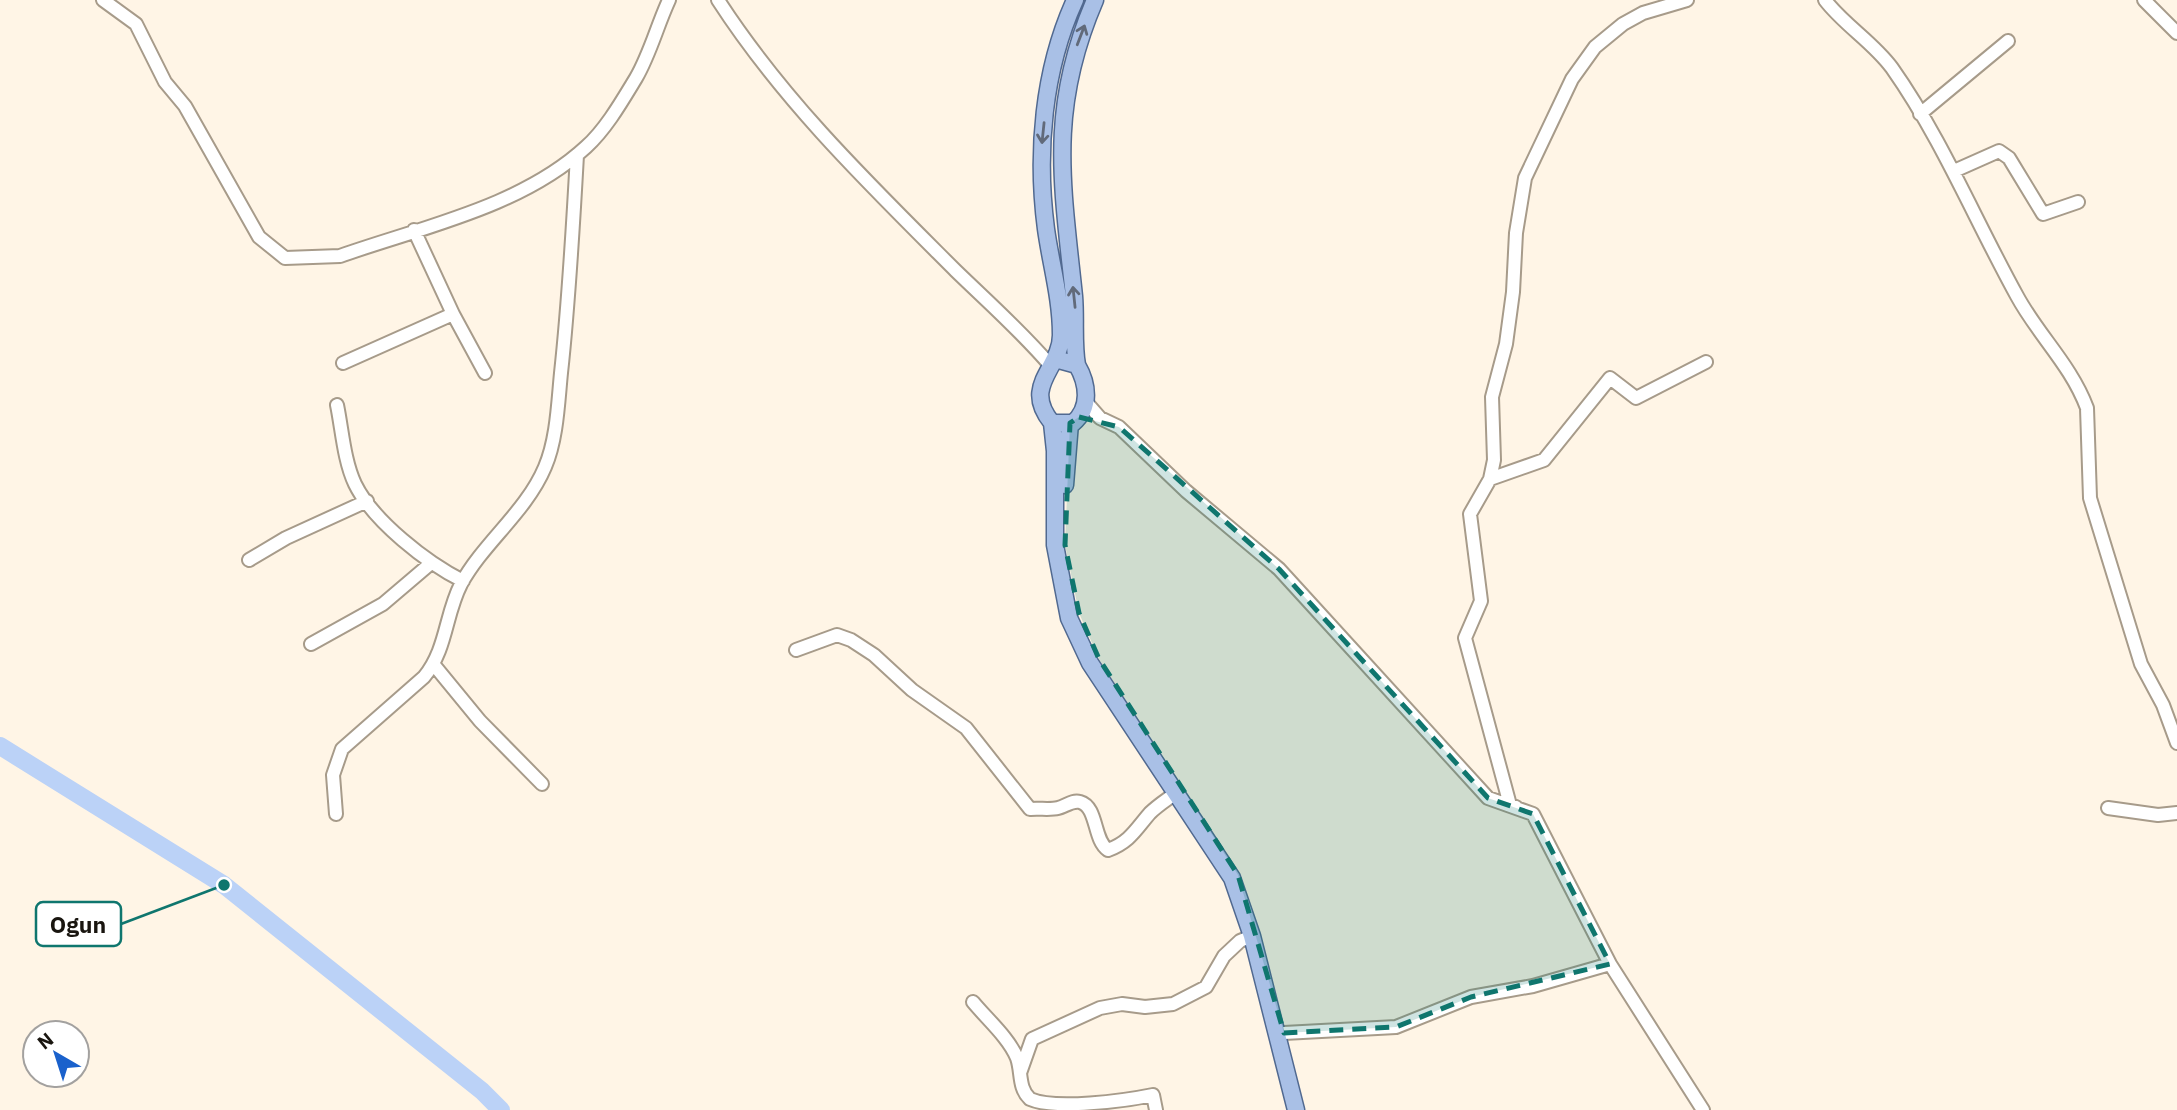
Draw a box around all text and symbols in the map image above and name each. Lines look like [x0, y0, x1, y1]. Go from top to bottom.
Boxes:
one-way arrow [1076, 24, 1088, 46]
one-way arrow [1037, 121, 1050, 144]
one-way arrow [1067, 287, 1080, 309]
callout: Ogun [36, 902, 121, 946]
text: Ogun [50, 909, 106, 939]
north arrow [21, 1019, 91, 1089]
text: N [32, 1027, 58, 1054]

